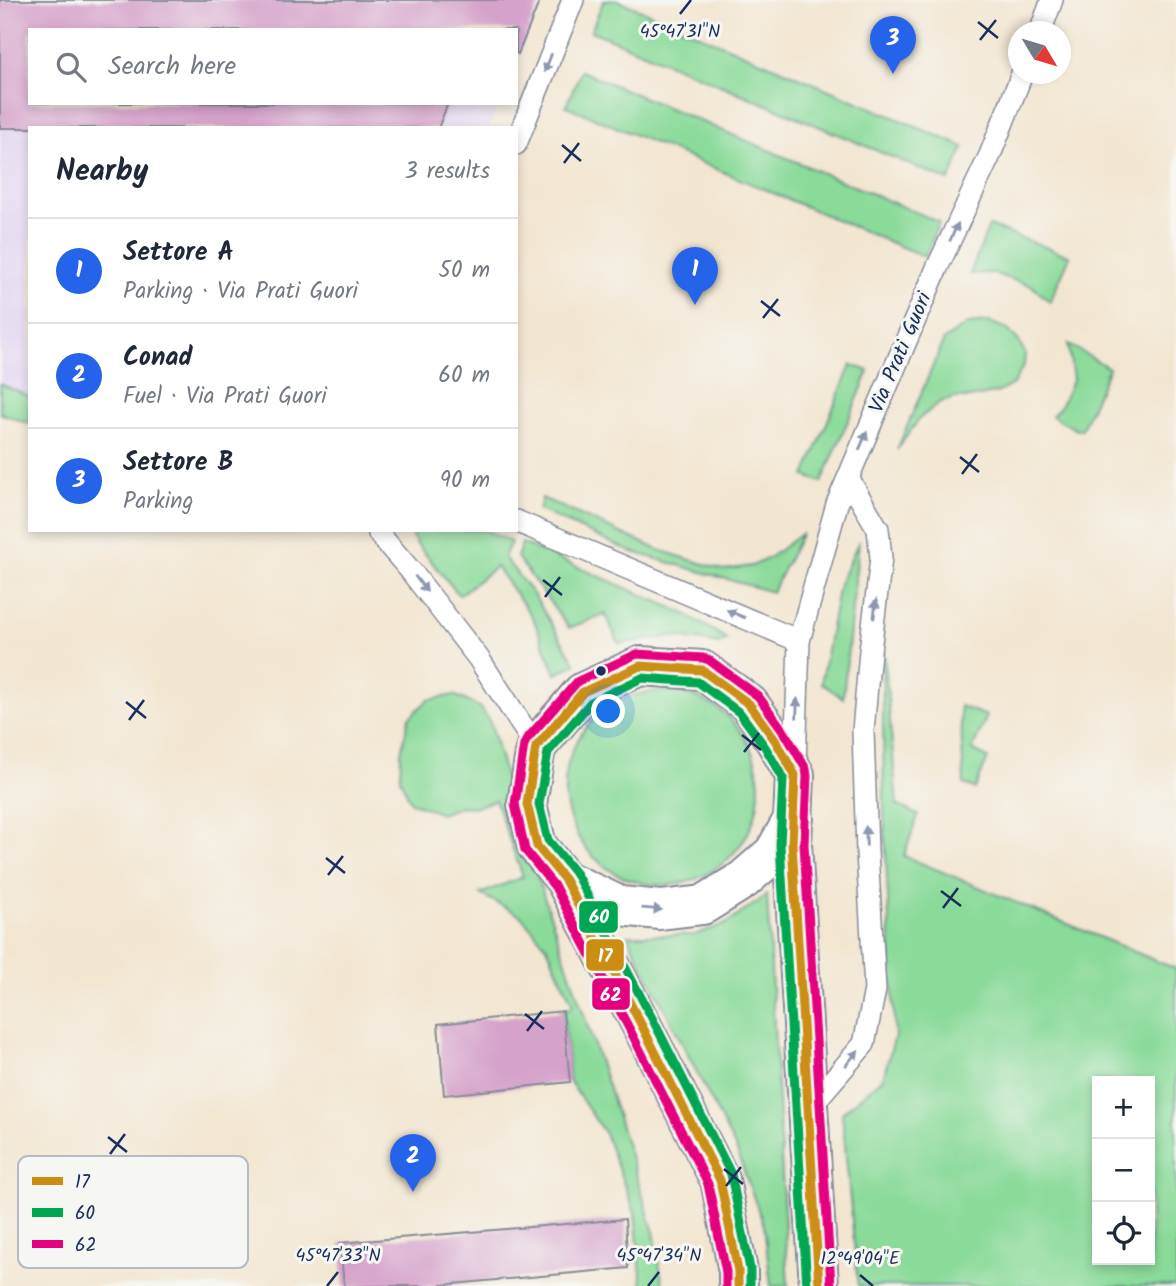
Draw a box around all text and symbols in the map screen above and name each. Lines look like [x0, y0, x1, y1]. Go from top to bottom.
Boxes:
pin: 3 [870, 16, 916, 74]
text: 45°47'31"N [640, 18, 720, 47]
north arrow [1008, 21, 1071, 84]
search box [28, 28, 518, 105]
text: Search here [108, 46, 236, 88]
icon: search [52, 48, 90, 86]
one-way arrow [542, 53, 553, 74]
text: Nearby [56, 148, 148, 196]
text: 3 results [404, 154, 490, 190]
one-way arrow [948, 222, 960, 242]
text: Settore A [123, 232, 234, 274]
pin: 1 [672, 247, 718, 305]
text: 1 [76, 253, 82, 289]
text: 50 m [439, 253, 490, 289]
text: Parking · Via Prati Guori [123, 274, 358, 310]
street label: Via Prati Guori [861, 286, 942, 419]
text: Conad [123, 337, 193, 379]
text: 2 [72, 358, 86, 394]
text: 60 m [438, 358, 490, 394]
text: Fuel · Via Prati Guori [123, 379, 327, 415]
one-way arrow [858, 430, 869, 451]
text: Settore B [123, 442, 234, 484]
text: 3 [73, 463, 85, 499]
text: 90 m [440, 463, 490, 499]
text: Parking [123, 484, 193, 520]
one-way arrow [413, 574, 428, 592]
one-way arrow [869, 598, 880, 620]
one-way arrow [726, 608, 747, 619]
unlabelled marker [594, 664, 608, 678]
your location [591, 694, 625, 728]
one-way arrow [791, 697, 802, 719]
one-way arrow [861, 825, 872, 847]
line badge: 60 [578, 900, 619, 934]
text: 60 [589, 903, 609, 933]
one-way arrow [641, 904, 663, 915]
line badge: 17 [585, 938, 625, 972]
text: 17 [598, 942, 613, 972]
line badge: 62 [591, 977, 631, 1011]
text: 62 [600, 981, 622, 1011]
one-way arrow [844, 1049, 859, 1066]
map controls [1092, 1076, 1155, 1265]
button: + [1092, 1076, 1155, 1139]
pin: 2 [390, 1134, 436, 1192]
button: − [1092, 1139, 1155, 1202]
legend [18, 1156, 248, 1268]
text: 17 [75, 1168, 91, 1198]
text: 60 [75, 1199, 95, 1229]
button: locate [1092, 1202, 1155, 1265]
text: 62 [75, 1231, 97, 1261]
text: 45°47'33"N [295, 1242, 381, 1271]
text: 45°47'34"N [617, 1242, 701, 1271]
text: 12°49'04"E [821, 1245, 900, 1274]

